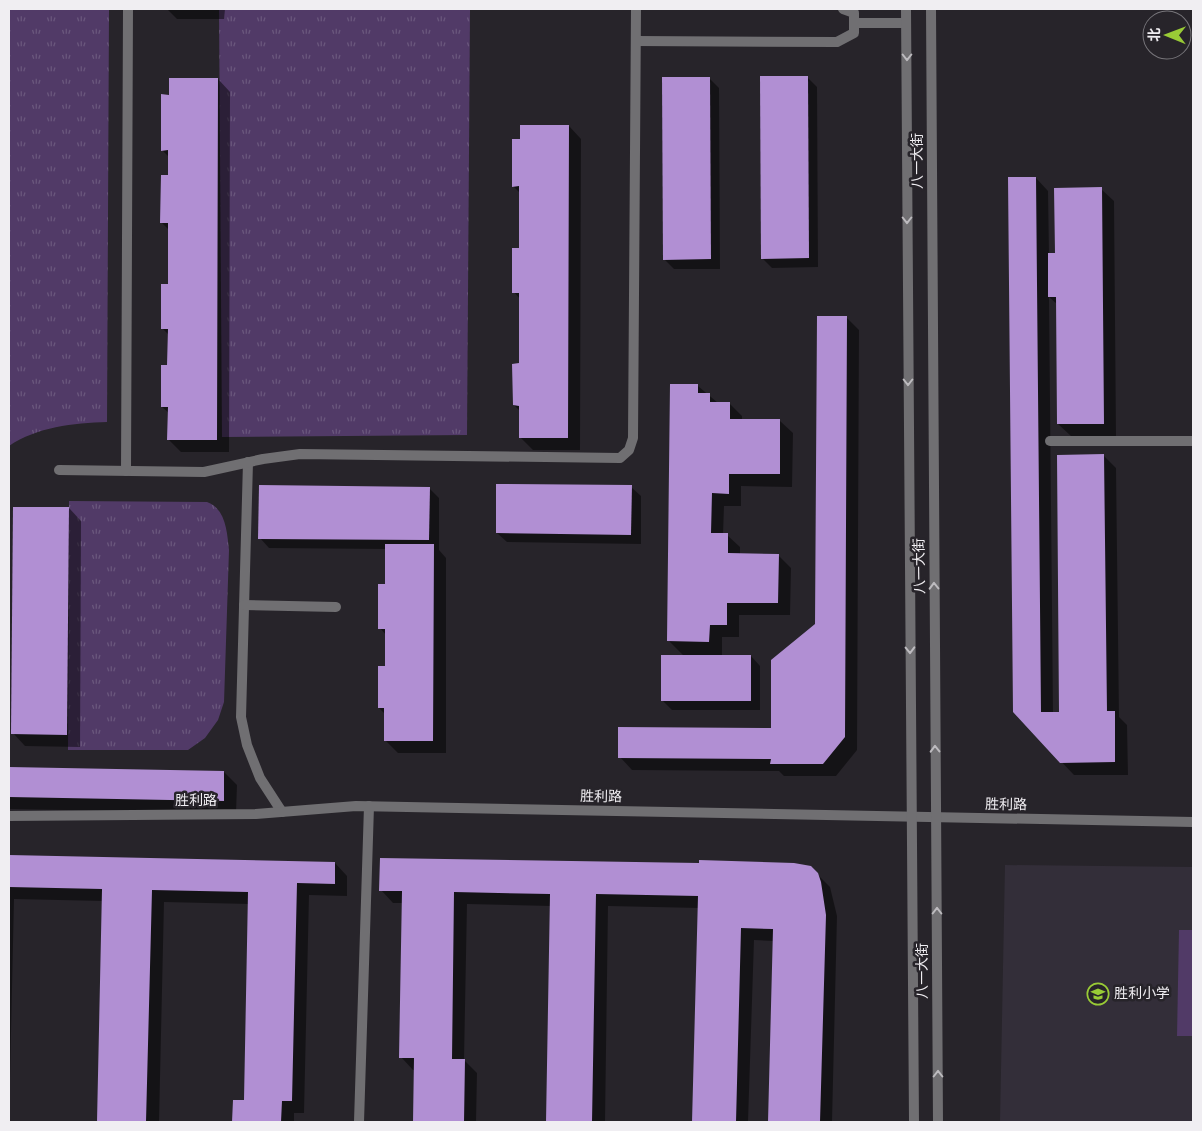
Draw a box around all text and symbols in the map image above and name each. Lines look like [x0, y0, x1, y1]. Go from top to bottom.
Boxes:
north arrow [1142, 10, 1192, 60]
text: 北 [1147, 28, 1162, 42]
one-way arrow [901, 54, 912, 62]
street label: 八一大街 [910, 133, 925, 189]
one-way arrow [902, 216, 912, 224]
one-way arrow [903, 379, 913, 387]
street label: 八一大街 [912, 538, 927, 594]
one-way arrow [929, 582, 939, 590]
one-way arrow [905, 646, 915, 654]
one-way arrow [930, 744, 940, 752]
street label: 胜利路 [580, 789, 622, 804]
street label: 胜利路 [175, 793, 217, 808]
street label: 胜利路 [985, 797, 1027, 812]
one-way arrow [932, 907, 942, 914]
street label: 八一大街 [915, 943, 930, 999]
school or university icon: 胜利小学 [1086, 982, 1110, 1006]
place label: 胜利小学 [1114, 986, 1170, 1001]
one-way arrow [933, 1069, 943, 1077]

